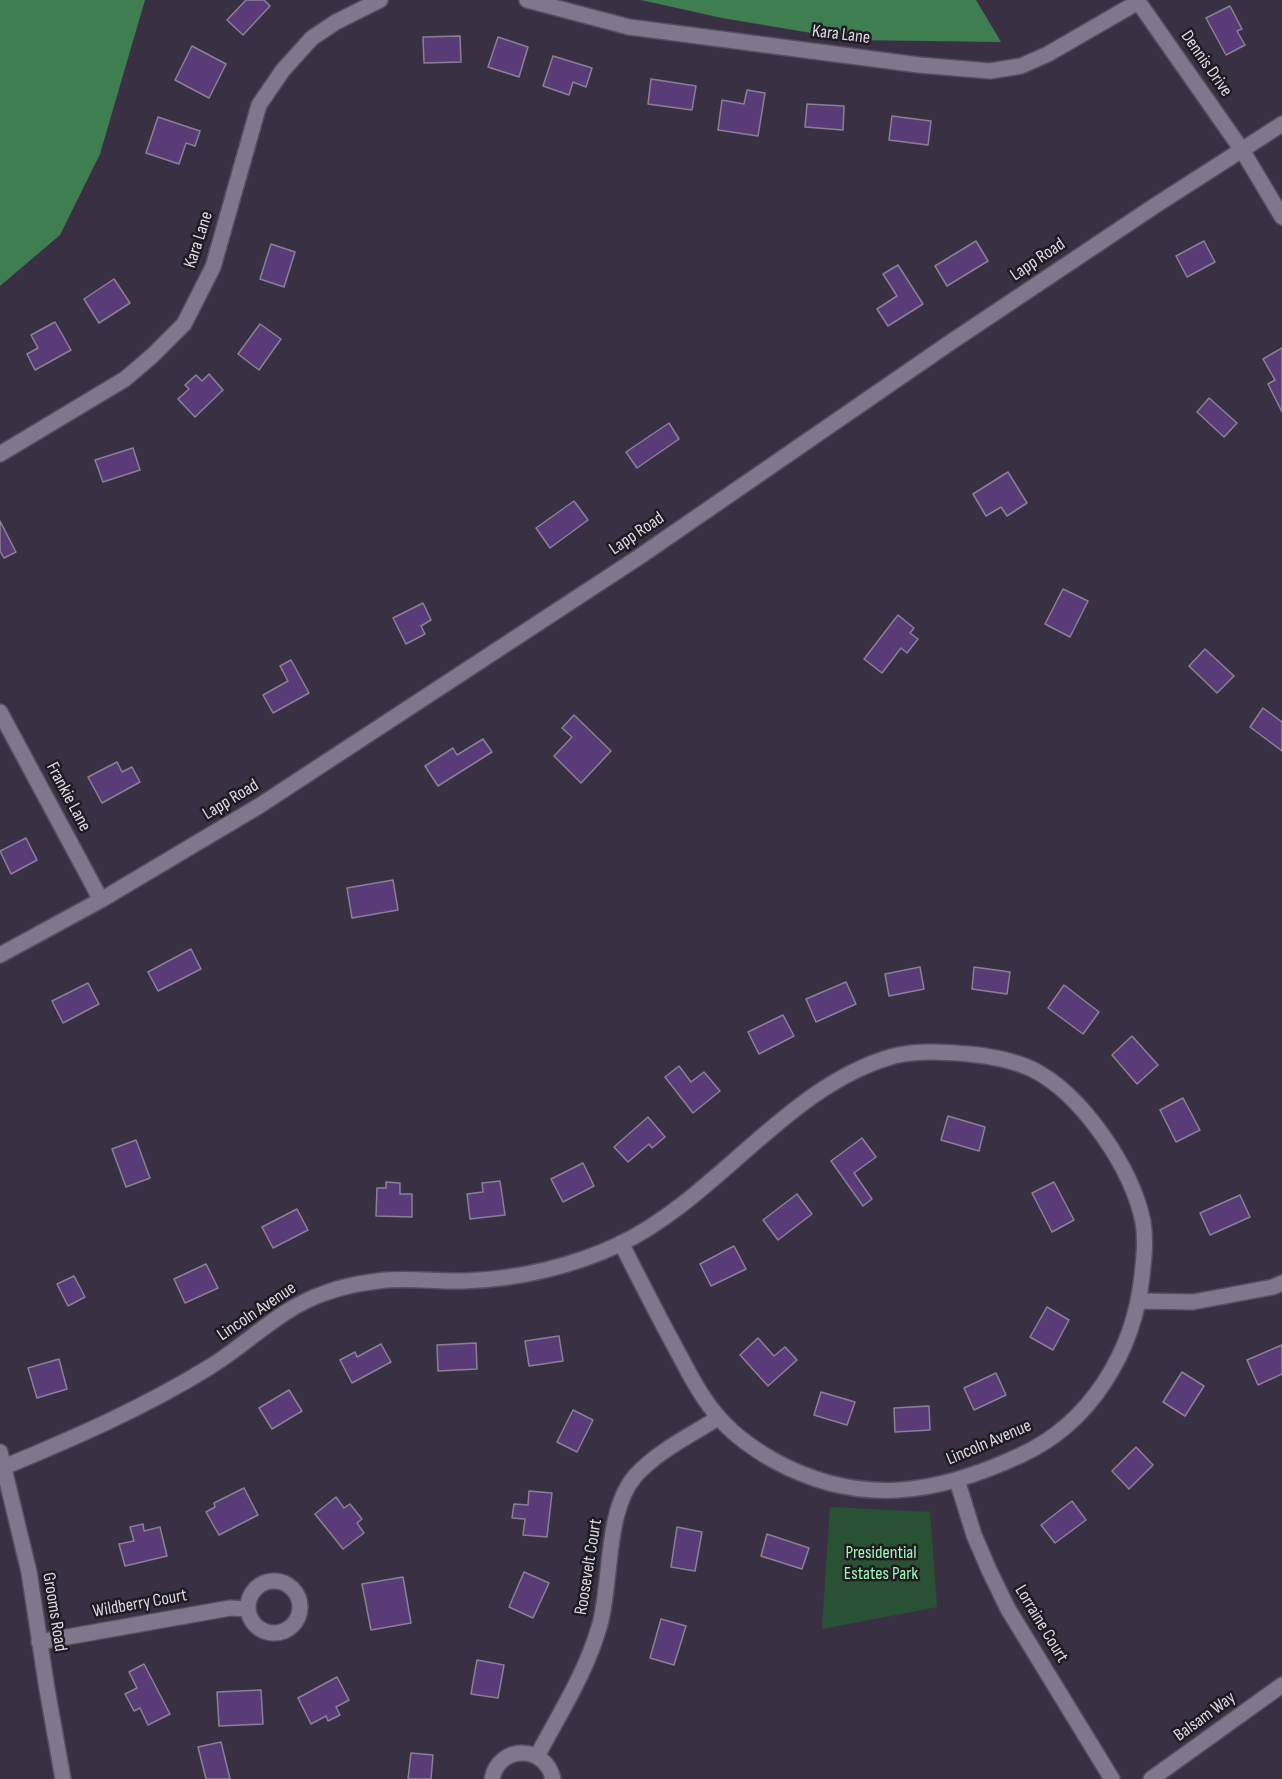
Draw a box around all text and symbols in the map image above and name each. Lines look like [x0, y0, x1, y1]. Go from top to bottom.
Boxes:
street label: Kara Lane [811, 21, 871, 49]
street label: Dennis Drive [1175, 27, 1237, 101]
street label: Kara Lane [180, 209, 218, 271]
street label: Lapp Road [1007, 234, 1069, 286]
street label: Lapp Road [606, 508, 668, 560]
street label: Frankie Lane [41, 759, 95, 835]
street label: Lapp Road [199, 775, 263, 825]
street label: Lincoln Avenue [214, 1278, 300, 1346]
street label: Lincoln Avenue [943, 1415, 1035, 1471]
street label: Roosevelt Court [571, 1518, 607, 1616]
park label: Presidential Estates Park [844, 1542, 918, 1584]
street label: Grooms Road [37, 1571, 71, 1653]
street label: Lorraine Court [1009, 1581, 1073, 1667]
street label: Wildberry Court [91, 1585, 189, 1623]
street label: Balsam Way [1170, 1687, 1240, 1747]

